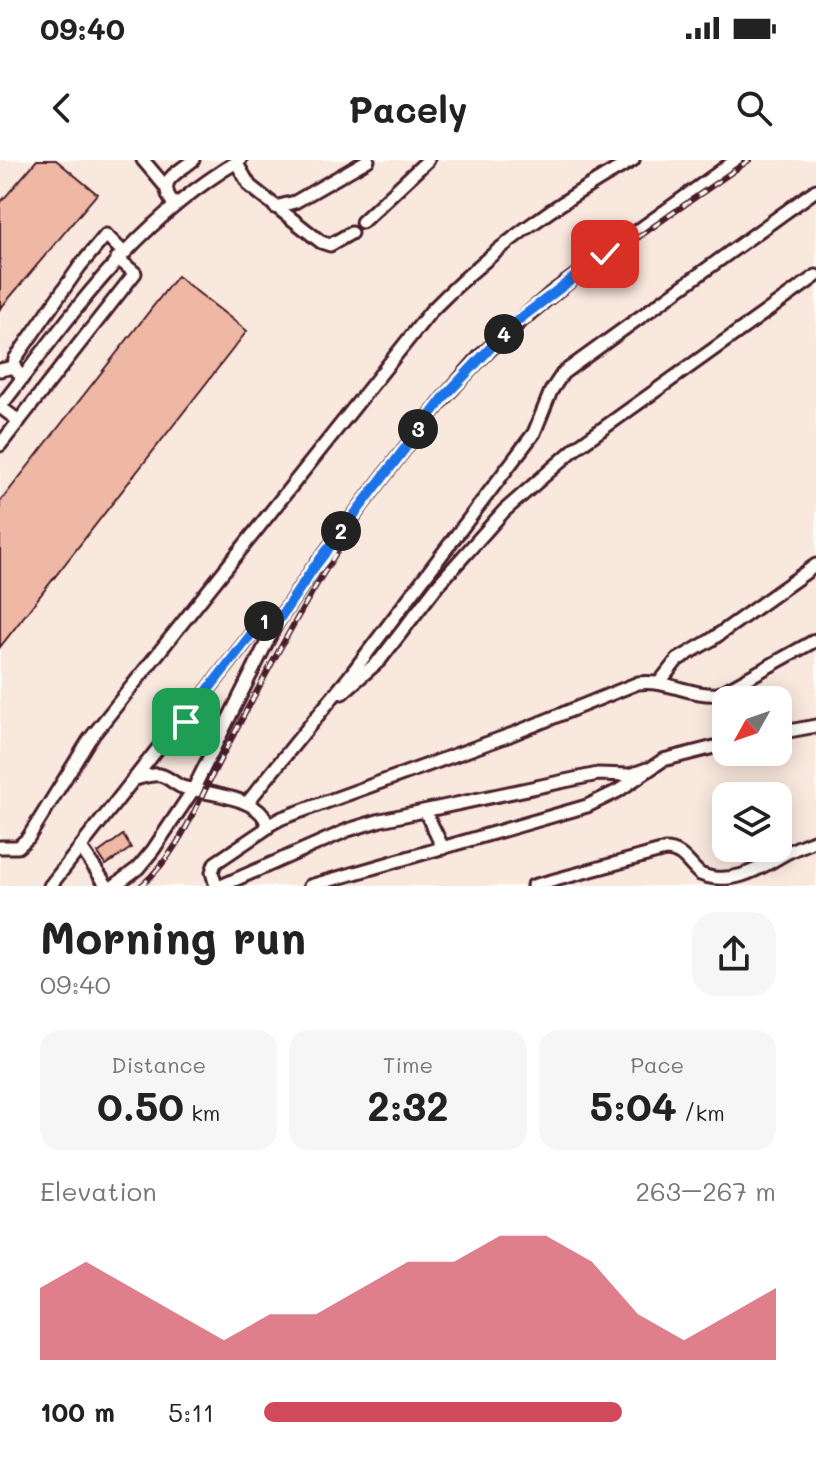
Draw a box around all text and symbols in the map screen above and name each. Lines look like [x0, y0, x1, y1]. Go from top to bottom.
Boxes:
text: 09:40 [40, 8, 125, 48]
text: Pacely [349, 85, 467, 132]
icon: back [40, 86, 84, 130]
icon: search [732, 86, 776, 130]
pin [571, 220, 639, 288]
icon: check [583, 232, 627, 276]
pin: 4 [484, 314, 524, 354]
text: 4 [497, 319, 511, 348]
pin: 3 [398, 409, 438, 449]
text: 3 [411, 414, 425, 443]
pin: 2 [321, 511, 361, 551]
text: 2 [335, 516, 347, 545]
pin: 1 [244, 601, 284, 641]
text: 1 [259, 606, 269, 635]
north arrow [712, 686, 792, 766]
map controls [712, 686, 792, 862]
pin [152, 688, 220, 756]
icon: arrive [164, 700, 208, 744]
button: layers [712, 782, 792, 862]
text: Morning run [40, 908, 306, 965]
button: share [692, 912, 776, 996]
text: 09:40 [40, 967, 111, 1001]
text: Distance [111, 1050, 206, 1079]
text: Time [383, 1050, 433, 1079]
text: Pace [630, 1050, 684, 1079]
text: 0.50 [97, 1079, 184, 1131]
text: 2:32 [367, 1079, 449, 1131]
text: 5:04 [590, 1079, 677, 1131]
text: km [184, 1098, 220, 1127]
text: /km [677, 1098, 725, 1127]
text: Elevation [40, 1174, 157, 1208]
text: 263–267 m [636, 1174, 776, 1208]
text: 100 m [40, 1395, 115, 1429]
text: 5:11 [168, 1395, 214, 1429]

